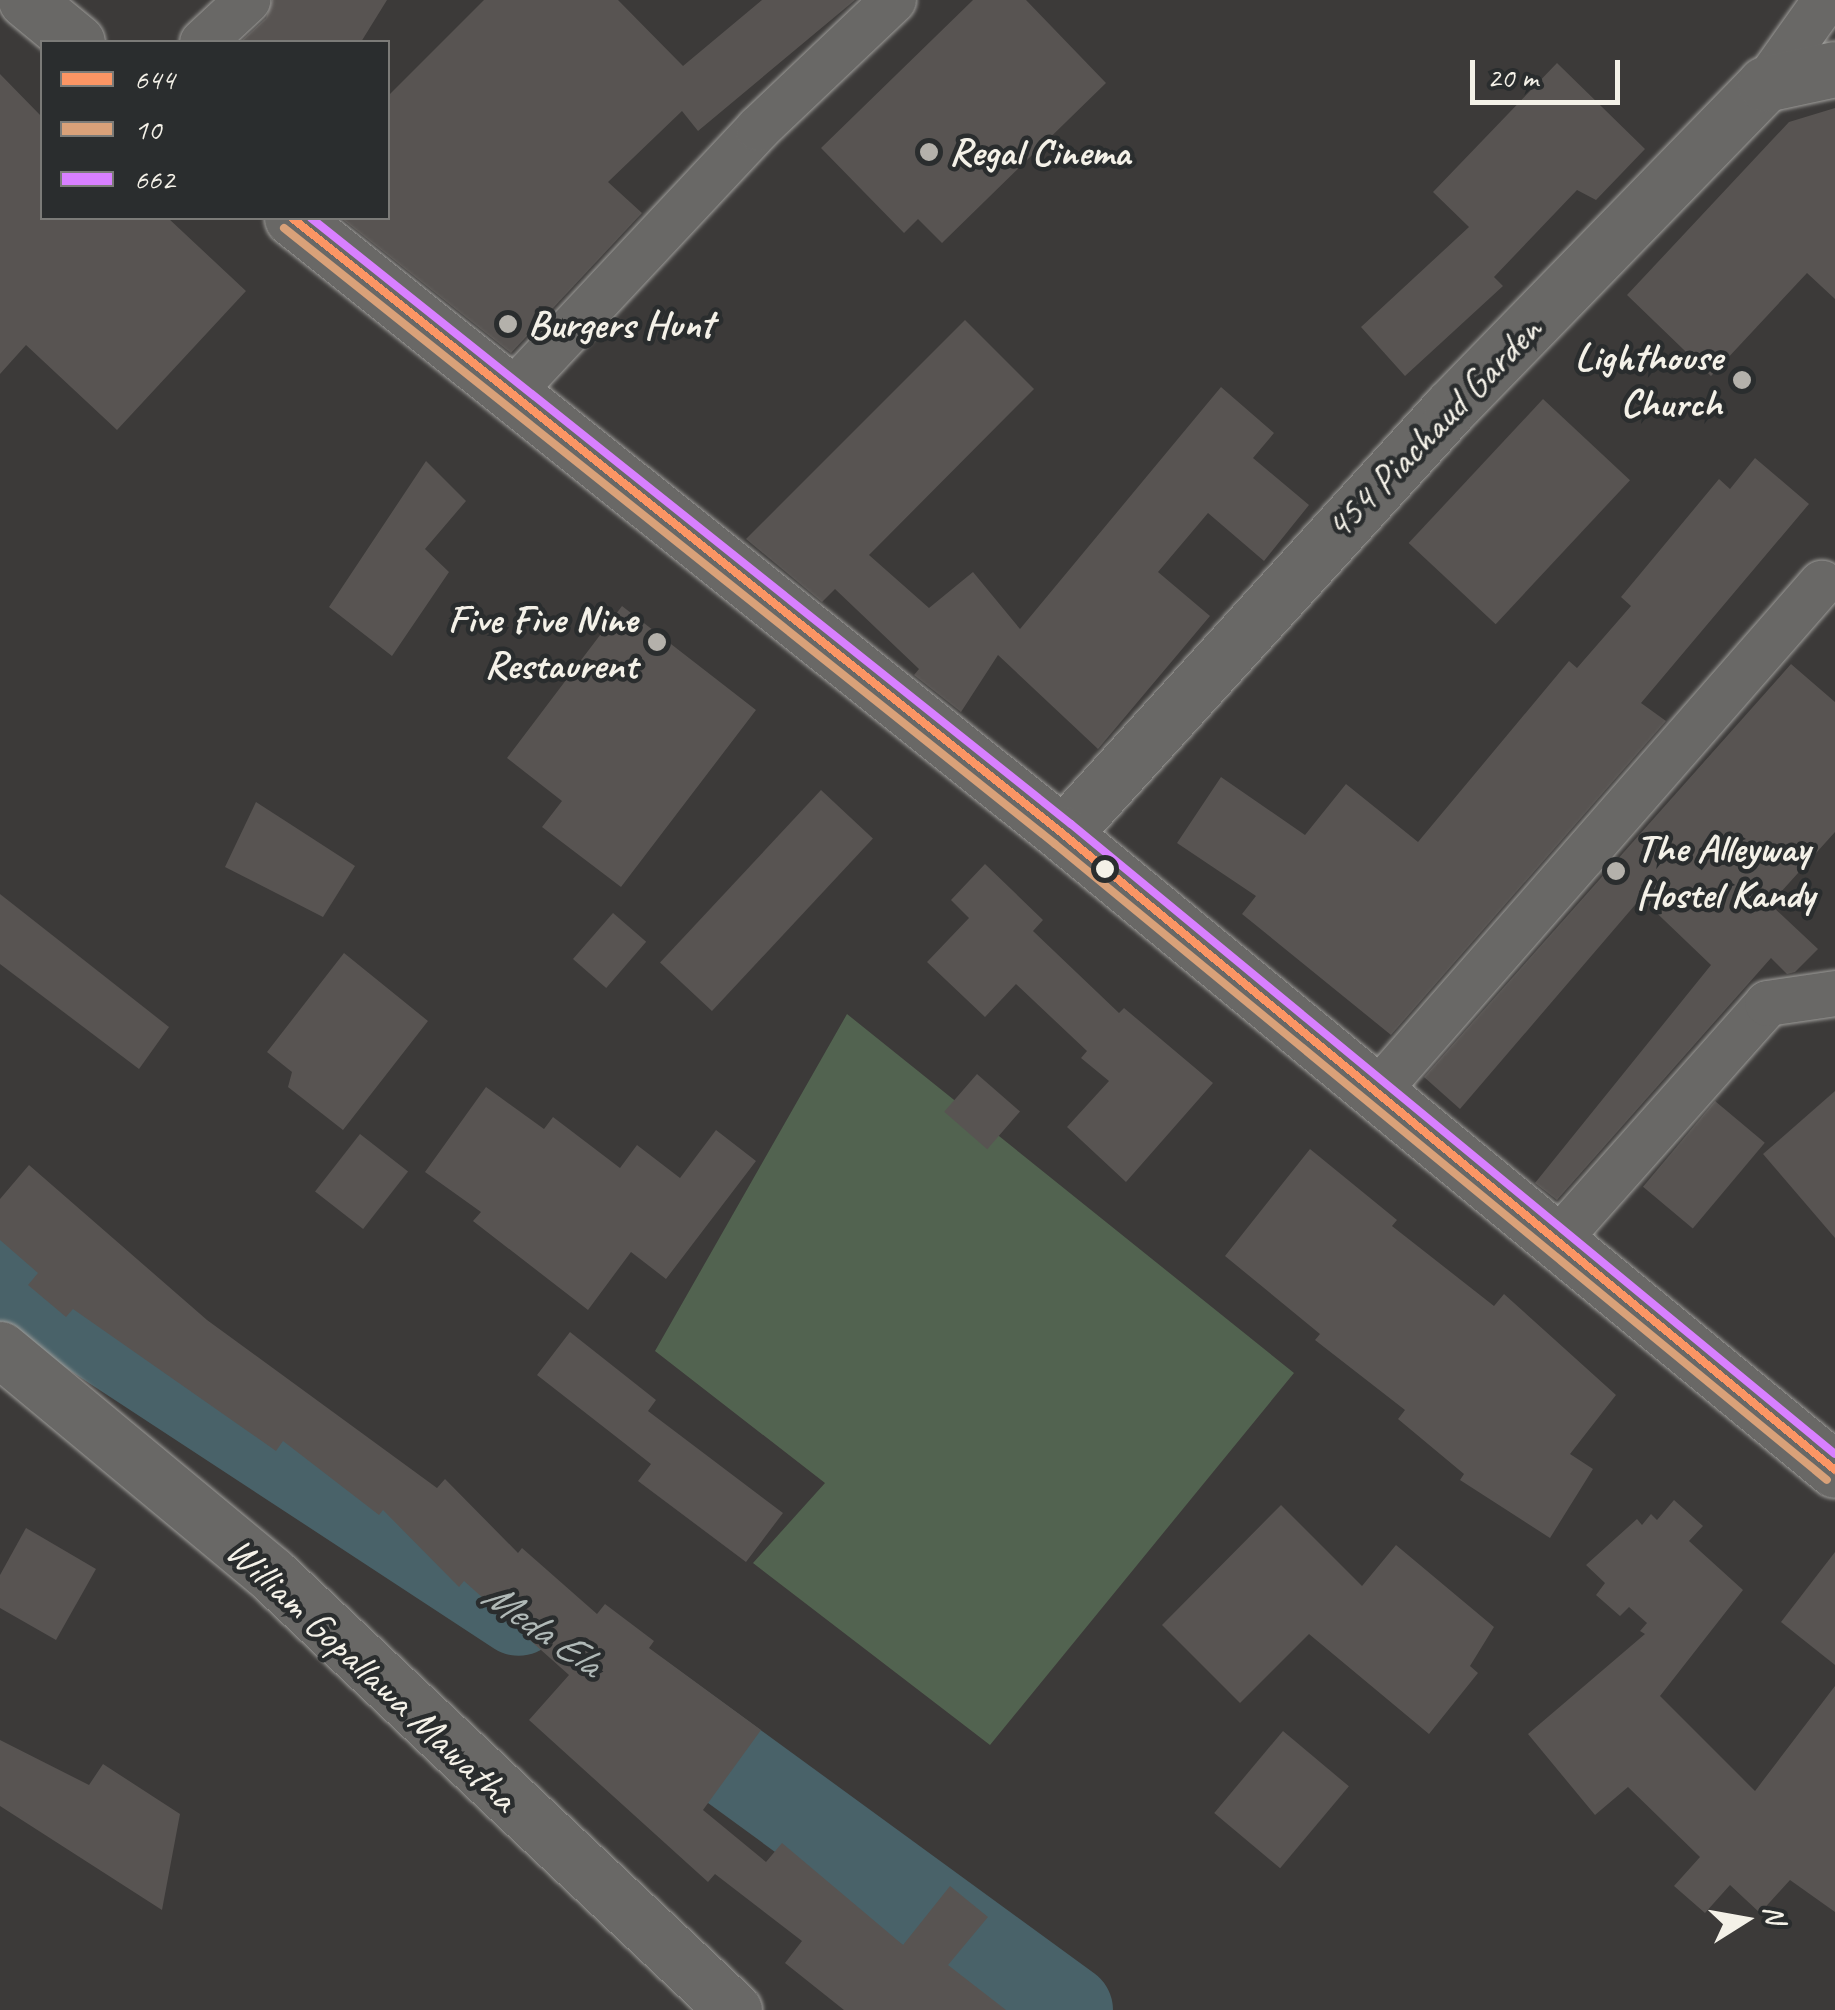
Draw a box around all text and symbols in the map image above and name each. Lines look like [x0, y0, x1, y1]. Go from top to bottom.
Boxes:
legend [40, 40, 390, 220]
scale bar [1475, 40, 1625, 102]
text: 20 m [1487, 58, 1538, 96]
text: 644 [134, 60, 175, 98]
text: 10 [134, 110, 161, 148]
place label: Regal Cinema [949, 128, 1131, 176]
marker: Regal Cinema [918, 141, 940, 163]
text: 662 [134, 160, 175, 198]
place label: Burgers Hunt [528, 300, 713, 348]
street label: 454 Piachaud Garden [1314, 306, 1552, 550]
marker: Burgers Hunt [497, 313, 519, 335]
place label: Lighthouse Church [1575, 333, 1722, 427]
marker: Lighthouse Church [1731, 369, 1753, 391]
place label: Five Five Nine Restaurent [445, 595, 637, 689]
marker: Five Five Nine Restaurent [646, 631, 668, 653]
place label: The Alleyway Hostel Kandy [1636, 824, 1815, 918]
unlabelled marker [1095, 859, 1115, 879]
marker: The Alleyway Hostel Kandy [1605, 860, 1627, 882]
street label: William Gopallawa Mawatha [217, 1527, 527, 1821]
water label: Meda Ela [472, 1570, 612, 1688]
north arrow [1695, 1870, 1795, 1970]
text: N [1756, 1902, 1794, 1926]

